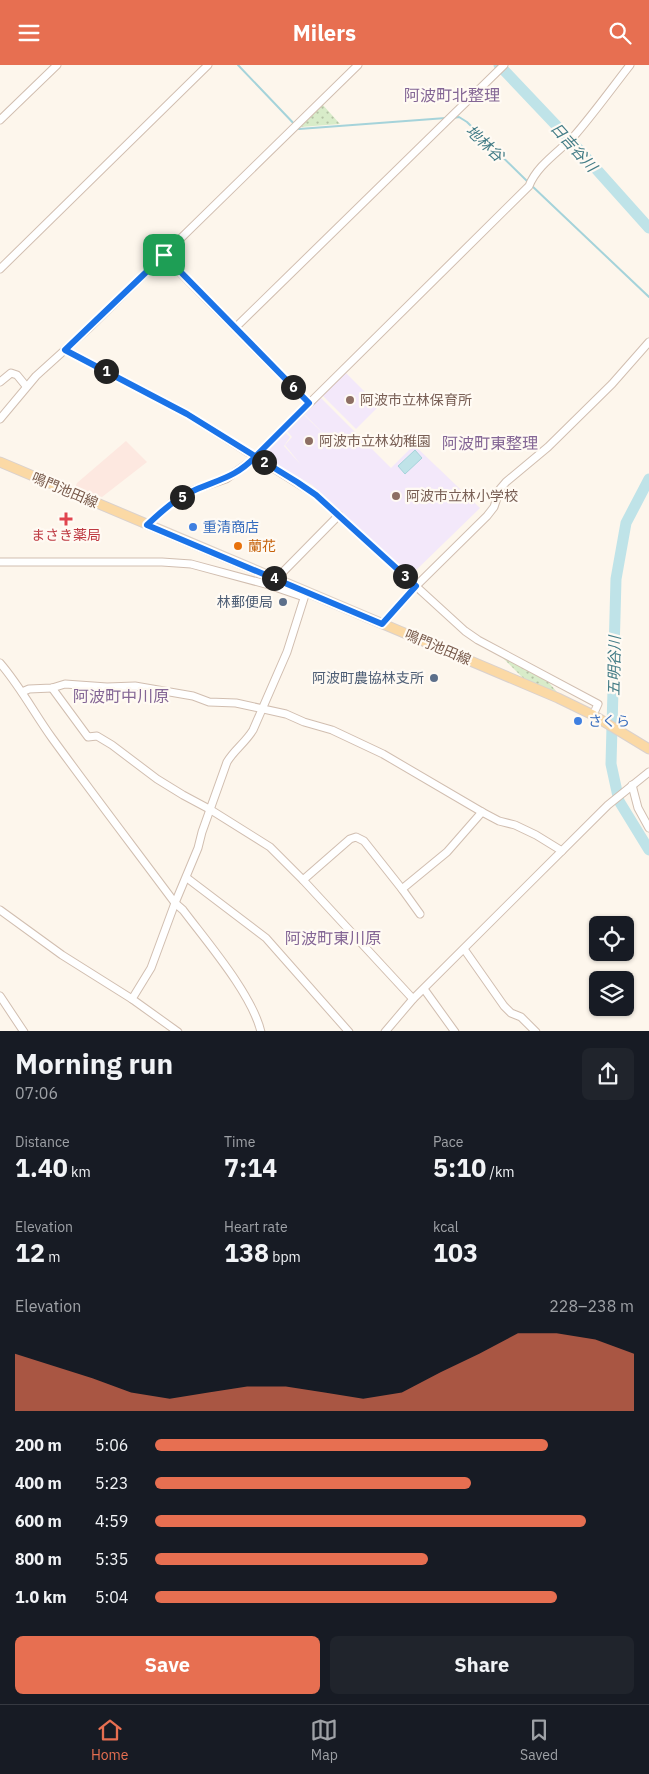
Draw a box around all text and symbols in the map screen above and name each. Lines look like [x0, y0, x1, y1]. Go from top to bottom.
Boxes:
text: Milers [293, 18, 356, 47]
icon: menu [15, 19, 43, 47]
icon: search [606, 19, 634, 47]
district label: 阿波町北整理 [404, 85, 500, 105]
water label: 日吉谷川 [547, 118, 602, 177]
water label: 地林谷 [462, 121, 509, 167]
pin [143, 234, 185, 276]
icon: arrive [150, 241, 178, 269]
pin: 1 [94, 359, 118, 383]
text: 1 [102, 362, 111, 380]
pin: 6 [280, 375, 306, 399]
text: 6 [289, 378, 298, 396]
place label: 阿波市立林保育所 [360, 391, 472, 409]
marker: 阿波市立林保育所 [344, 394, 356, 406]
place label: 阿波市立林幼稚園 [319, 432, 431, 450]
district label: 阿波町東整理 [442, 433, 538, 453]
marker: 阿波市立林幼稚園 [303, 435, 315, 447]
pin: 2 [252, 449, 276, 475]
text: 2 [260, 453, 269, 471]
street label: 鳴門池田線 [29, 468, 101, 512]
pin: 5 [170, 485, 194, 509]
place label: 阿波市立林小学校 [406, 487, 518, 505]
text: 5 [178, 488, 187, 506]
marker: 阿波市立林小学校 [390, 490, 402, 502]
marker: まさき薬局 [60, 513, 72, 525]
place label: 重清商店 [203, 518, 259, 536]
marker: 重清商店 [187, 521, 199, 533]
place label: まさき薬局 [31, 526, 101, 544]
place label: 蘭花 [248, 537, 276, 555]
marker: 蘭花 [232, 540, 244, 552]
pin: 3 [392, 563, 418, 589]
pin: 4 [262, 565, 286, 591]
text: 3 [401, 567, 410, 585]
text: 4 [270, 569, 279, 587]
place label: 林郵便局 [217, 593, 273, 611]
marker: 林郵便局 [277, 596, 289, 608]
street label: 鳴門池田線 [402, 625, 474, 669]
water label: 五明谷川 [604, 634, 624, 696]
place label: 阿波町農協林支所 [312, 669, 424, 687]
marker: 阿波町農協林支所 [428, 672, 440, 684]
district label: 阿波町中川原 [73, 686, 169, 706]
place label: さくら [588, 712, 630, 730]
marker: さくら [572, 715, 584, 727]
map controls [589, 916, 634, 1016]
button: locate [589, 916, 634, 961]
district label: 阿波町東川原 [285, 928, 381, 948]
button: layers [589, 971, 634, 1016]
text: Morning run [15, 1045, 173, 1082]
button: share [582, 1048, 634, 1100]
text: 07:06 [15, 1083, 58, 1103]
text: Distance [15, 1133, 70, 1151]
text: Time [224, 1133, 255, 1151]
text: Pace [433, 1133, 463, 1151]
text: 1.40 [15, 1151, 68, 1184]
text: 7:14 [224, 1151, 277, 1184]
text: 5:10 [433, 1151, 486, 1184]
text: km [68, 1163, 91, 1181]
text: /km [486, 1163, 515, 1181]
text: Elevation [15, 1218, 73, 1236]
text: Heart rate [224, 1218, 288, 1236]
text: kcal [433, 1218, 458, 1236]
text: 12 [15, 1236, 45, 1269]
text: 138 [224, 1236, 269, 1269]
text: 103 [433, 1236, 478, 1269]
text: m [45, 1248, 61, 1266]
text: bpm [269, 1248, 301, 1266]
text: Elevation [15, 1296, 81, 1316]
text: 228–238 m [549, 1296, 634, 1316]
text: 200 m [15, 1435, 62, 1455]
text: 5:06 [95, 1435, 128, 1455]
text: 400 m [15, 1473, 62, 1493]
text: 5:23 [95, 1473, 128, 1493]
text: 600 m [15, 1511, 62, 1531]
text: 4:59 [95, 1511, 128, 1531]
text: 800 m [15, 1549, 62, 1569]
text: 5:35 [95, 1549, 128, 1569]
text: 1.0 km [15, 1587, 66, 1607]
text: 5:04 [95, 1587, 128, 1607]
button: Save [15, 1636, 320, 1694]
button: Share [330, 1636, 634, 1694]
tab: Home [91, 1716, 129, 1764]
tab: Map [310, 1716, 338, 1764]
tab: Saved [520, 1716, 558, 1764]

